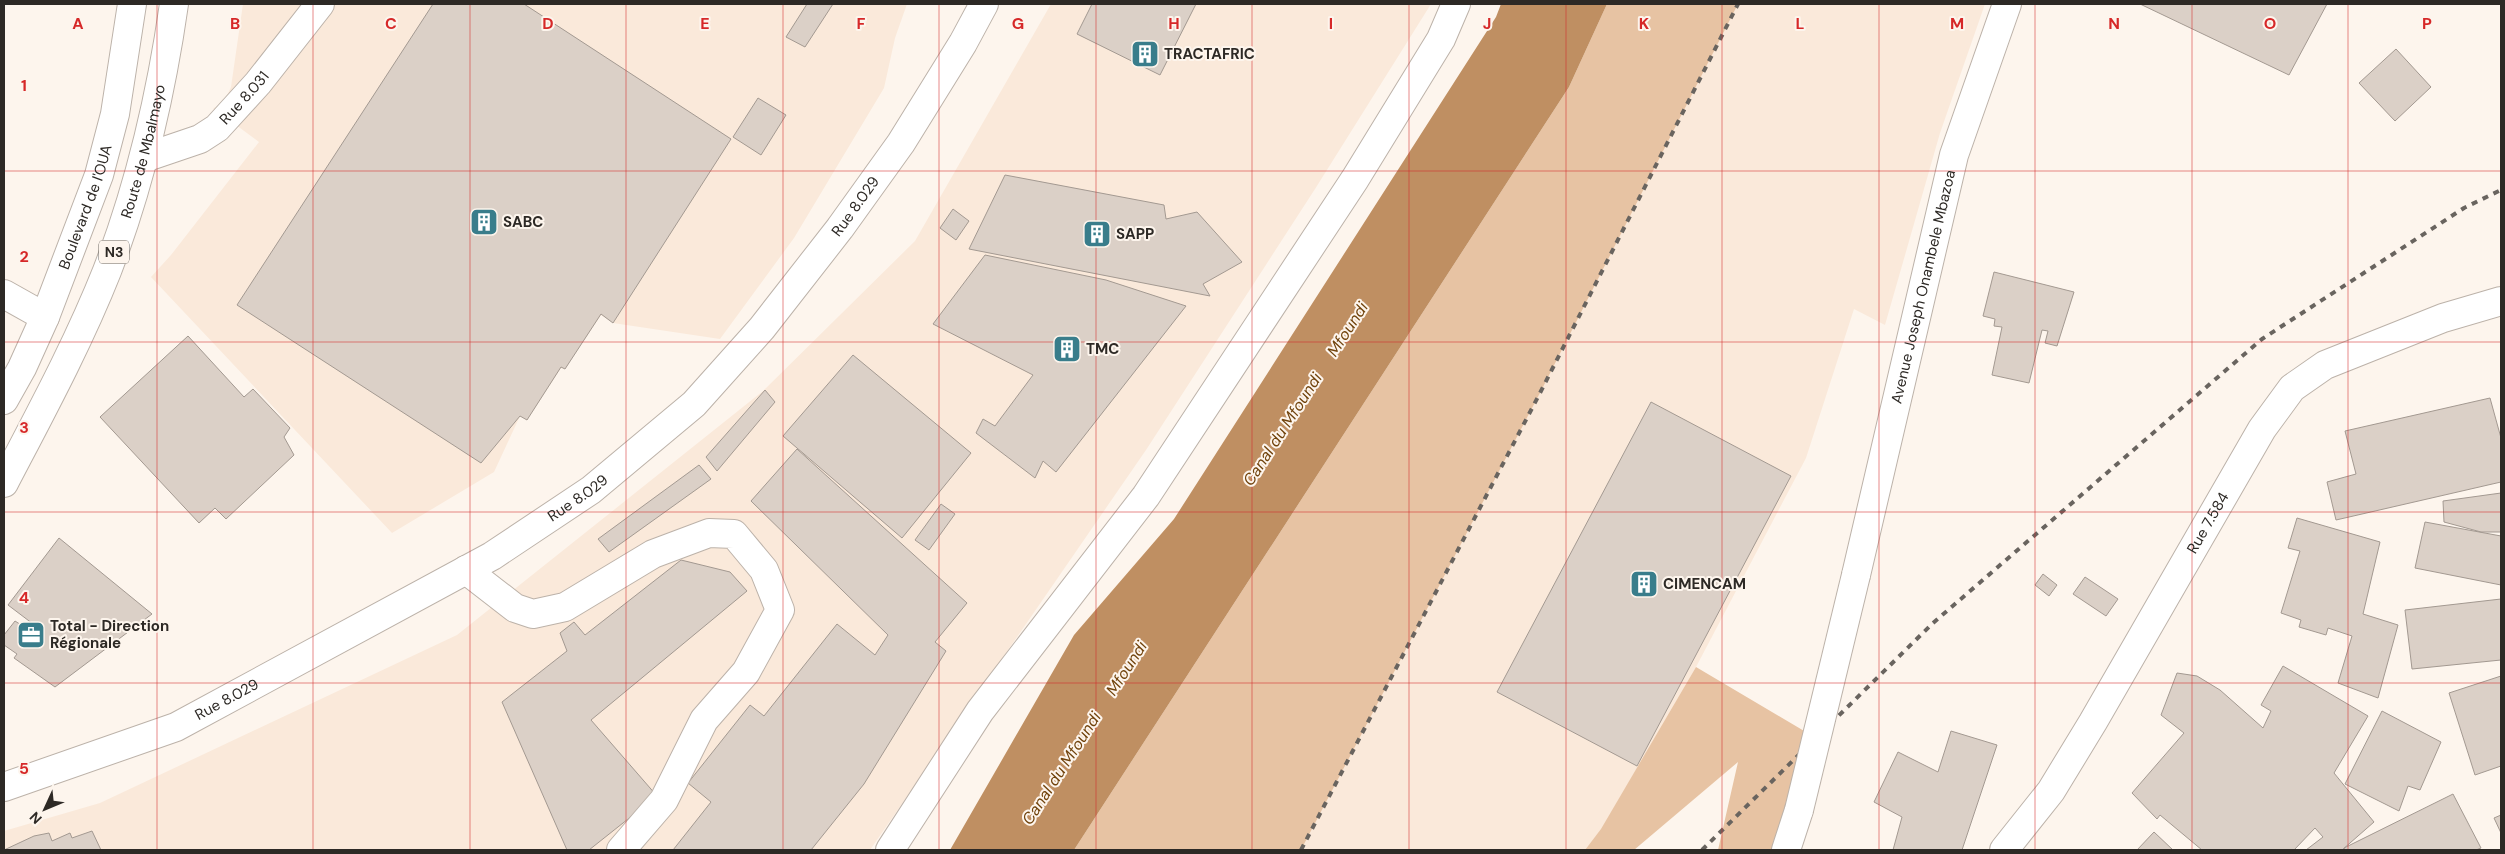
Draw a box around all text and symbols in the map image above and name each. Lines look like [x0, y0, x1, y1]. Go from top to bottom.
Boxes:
text: A [72, 13, 84, 34]
text: B [230, 13, 240, 34]
text: C [385, 13, 397, 34]
text: D [542, 13, 554, 34]
text: E [700, 13, 710, 34]
text: F [857, 13, 866, 34]
text: G [1012, 13, 1024, 34]
text: H [1168, 13, 1180, 34]
text: I [1329, 13, 1333, 34]
text: J [1483, 13, 1491, 34]
text: K [1639, 13, 1650, 34]
text: L [1796, 13, 1805, 34]
text: M [1950, 13, 1964, 34]
text: N [2108, 13, 2120, 34]
text: O [2264, 13, 2276, 34]
text: P [2422, 13, 2432, 34]
building icon: TRACTAFRIC [1130, 39, 1160, 69]
place label: TRACTAFRIC [1164, 44, 1255, 64]
street label: Rue 8.031 [215, 67, 273, 129]
text: 1 [21, 75, 27, 96]
street label: Route de Mbalmayo [116, 83, 170, 221]
street label: Boulevard de l'OUA [54, 142, 117, 272]
street label: Avenue Joseph Onambele Mbazoa [1886, 168, 1960, 406]
street label: Rue 8.029 [827, 172, 884, 241]
building icon: SABC [469, 207, 499, 237]
place label: SABC [503, 212, 543, 232]
building icon: SAPP [1082, 219, 1112, 249]
place label: SAPP [1116, 224, 1154, 244]
road number: N3 [99, 240, 129, 264]
text: 2 [19, 246, 29, 267]
water label: Mfoundi [1322, 297, 1373, 360]
building icon: TMC [1052, 334, 1082, 364]
place label: TMC [1086, 339, 1119, 359]
water label: Canal du Mfoundi [1238, 368, 1327, 490]
text: 3 [19, 417, 29, 438]
street label: Rue 8.029 [544, 470, 612, 526]
street label: Rue 7.584 [2182, 489, 2233, 557]
building icon: CIMENCAM [1629, 569, 1659, 599]
place label: CIMENCAM [1663, 574, 1746, 594]
text: 4 [19, 587, 29, 608]
place label: Total - Direction Régionale [50, 616, 169, 653]
office icon: Total - Direction Régionale [16, 620, 46, 650]
water label: Mfoundi [1101, 636, 1152, 699]
street label: Rue 8.029 [191, 674, 262, 725]
water label: Canal du Mfoundi [1017, 707, 1106, 829]
text: 5 [19, 758, 29, 779]
north arrow [20, 784, 70, 834]
text: N [26, 808, 46, 828]

